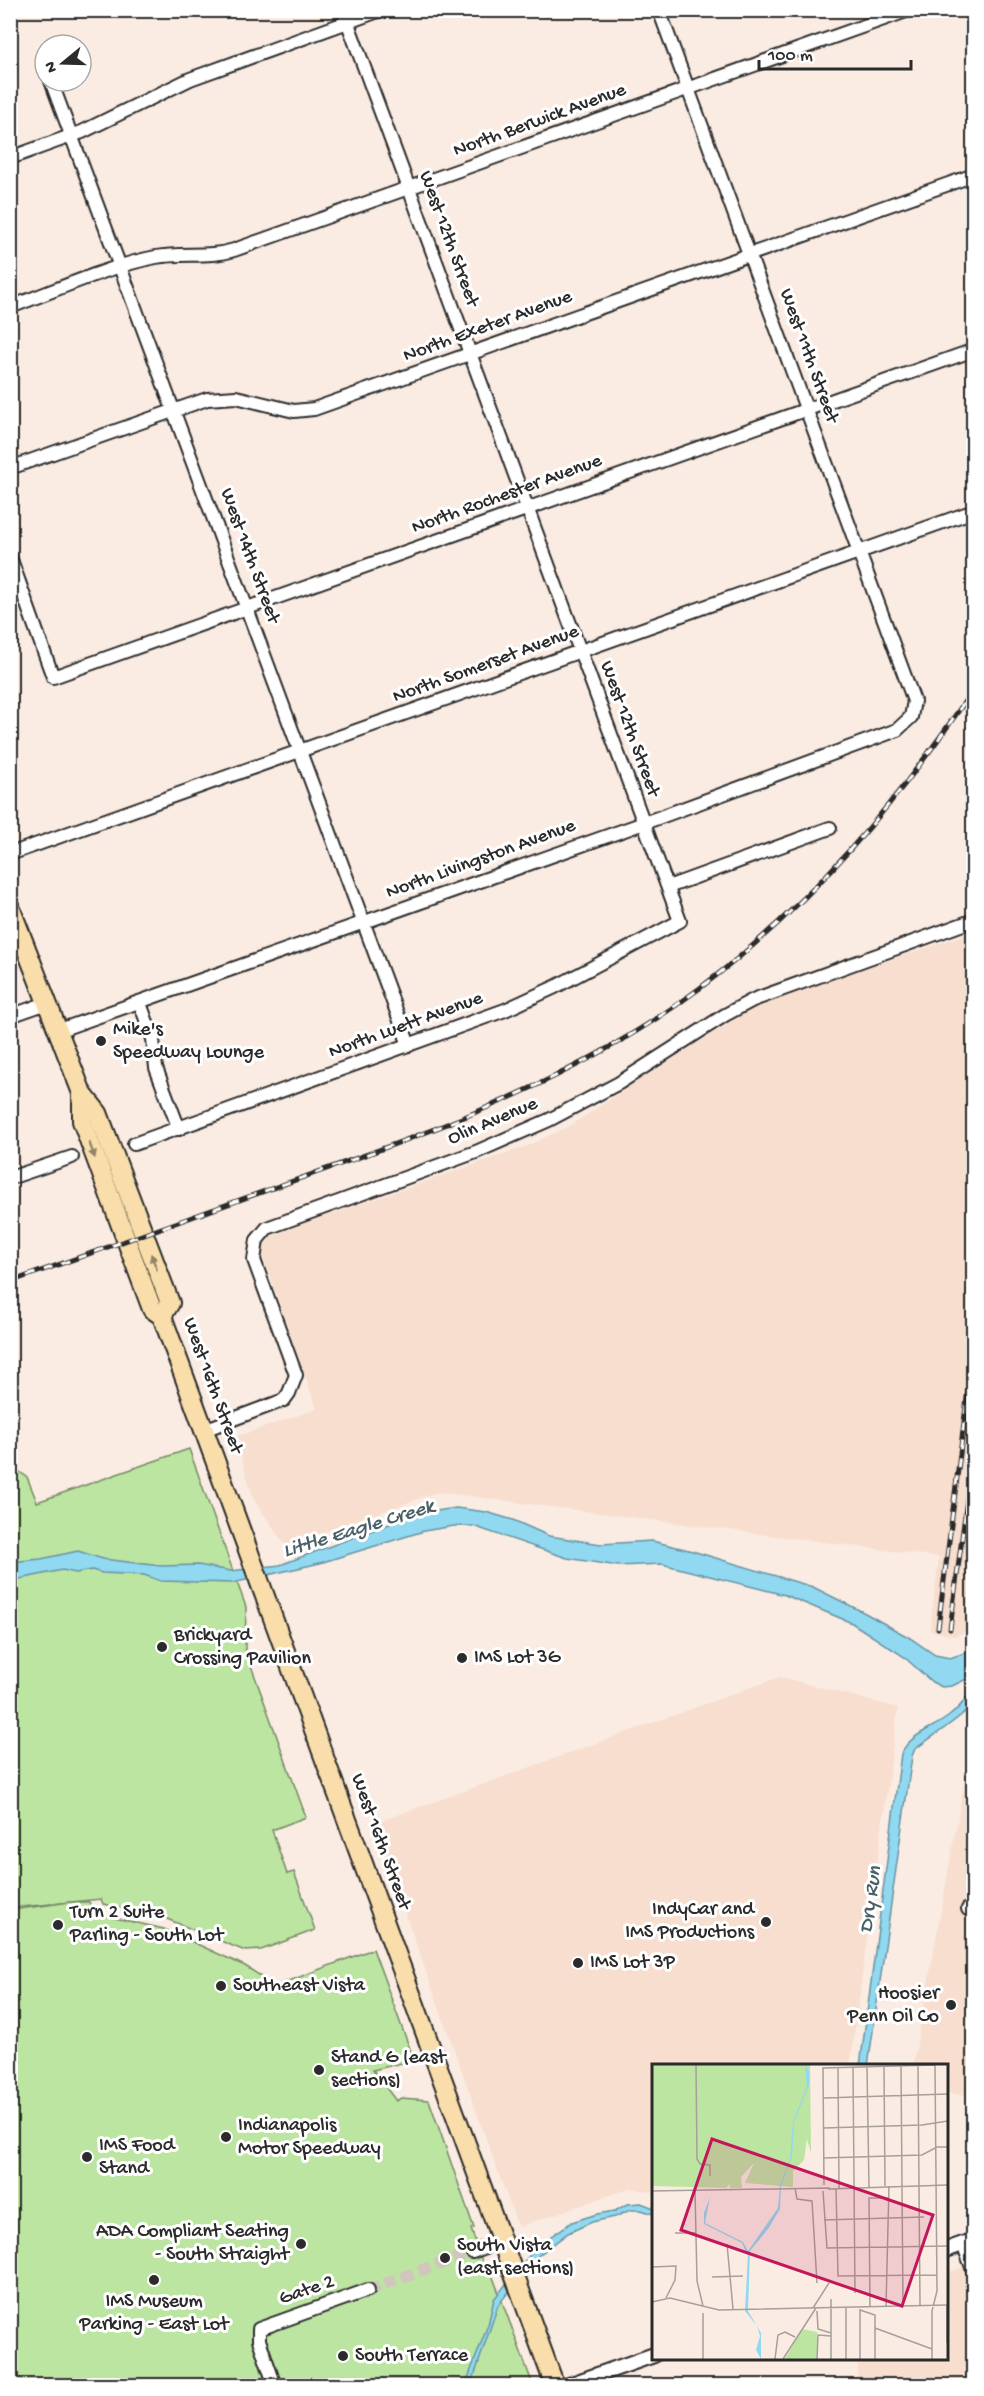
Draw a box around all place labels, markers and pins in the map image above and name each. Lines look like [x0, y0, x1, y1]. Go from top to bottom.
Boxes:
place label: Mike's Speedway Lounge [113, 1019, 265, 1065]
marker: Mike's Speedway Lounge [94, 1034, 108, 1048]
place label: Brickyard Crossing Pavilion [173, 1625, 311, 1671]
marker: Brickyard Crossing Pavilion [155, 1640, 169, 1654]
place label: IMS Lot 3G [474, 1647, 562, 1670]
marker: IMS Lot 3G [455, 1651, 469, 1665]
place label: IndyCar and IMS Productions [625, 1899, 756, 1945]
place label: Turn 2 Suite Parling - South Lot [69, 1902, 225, 1948]
marker: IndyCar and IMS Productions [759, 1915, 773, 1929]
marker: Turn 2 Suite Parling - South Lot [51, 1918, 65, 1932]
place label: IMS Lot 3P [590, 1952, 676, 1975]
marker: IMS Lot 3P [571, 1956, 585, 1970]
place label: Southeast Vista [233, 1975, 366, 1998]
marker: Southeast Vista [214, 1979, 228, 1993]
place label: Hoosier Penn Oil Co [846, 1983, 941, 2029]
marker: Hoosier Penn Oil Co [944, 1998, 958, 2012]
place label: Stand G (east sections) [331, 2047, 447, 2093]
marker: Stand G (east sections) [312, 2063, 326, 2077]
place label: Indianapolis Motor Speedway [238, 2115, 381, 2161]
marker: Indianapolis Motor Speedway [219, 2130, 233, 2144]
place label: IMS Food Stand [99, 2135, 177, 2181]
marker: IMS Food Stand [80, 2150, 94, 2164]
place label: ADA Compliant Seating - South Straight [96, 2221, 291, 2267]
place label: South Vista (east sections) [457, 2235, 574, 2281]
marker: ADA Compliant Seating - South Straight [294, 2237, 308, 2251]
marker: South Vista (east sections) [438, 2251, 452, 2265]
marker: IMS Museum Parking - East Lot [147, 2273, 161, 2287]
place label: IMS Museum Parking - East Lot [79, 2291, 230, 2337]
place label: South Terrace [355, 2345, 469, 2368]
marker: South Terrace [336, 2349, 350, 2363]

